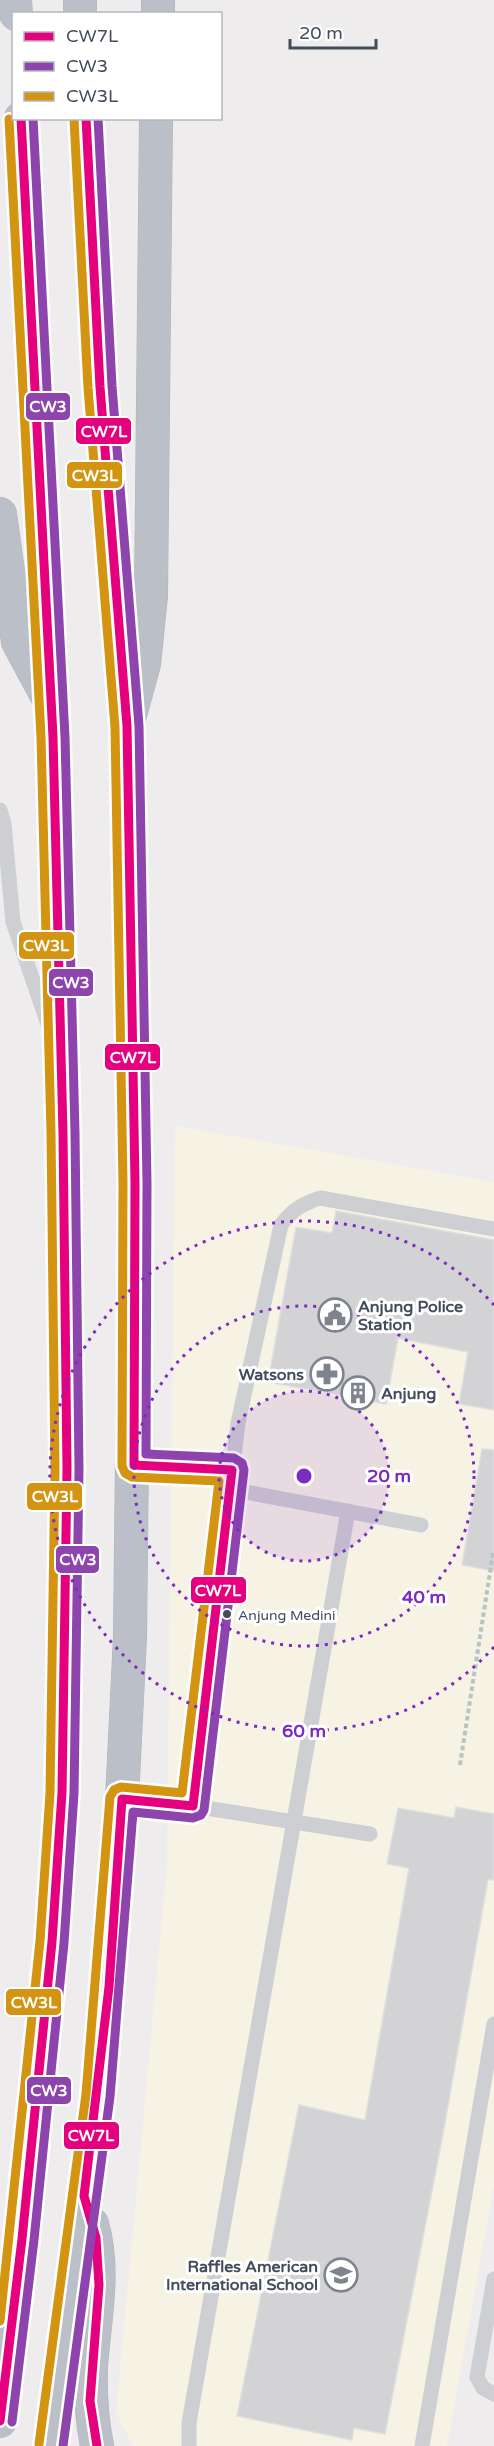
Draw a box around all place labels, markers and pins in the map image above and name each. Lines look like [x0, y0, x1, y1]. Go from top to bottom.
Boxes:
public building icon: Anjung Police Station [317, 1297, 353, 1333]
place label: Anjung Police Station [358, 1297, 463, 1335]
pharmacy icon: Watsons [309, 1356, 345, 1392]
place label: Watsons [239, 1365, 304, 1385]
building icon: Anjung [340, 1375, 376, 1411]
place label: Anjung [381, 1384, 436, 1404]
centre of rings [294, 1466, 314, 1486]
place label: Anjung Medini [238, 1607, 336, 1624]
marker: Anjung Medini [221, 1608, 233, 1620]
place label: Raffles American International School [166, 2257, 318, 2295]
school or university icon: Raffles American International School [323, 2257, 359, 2293]

